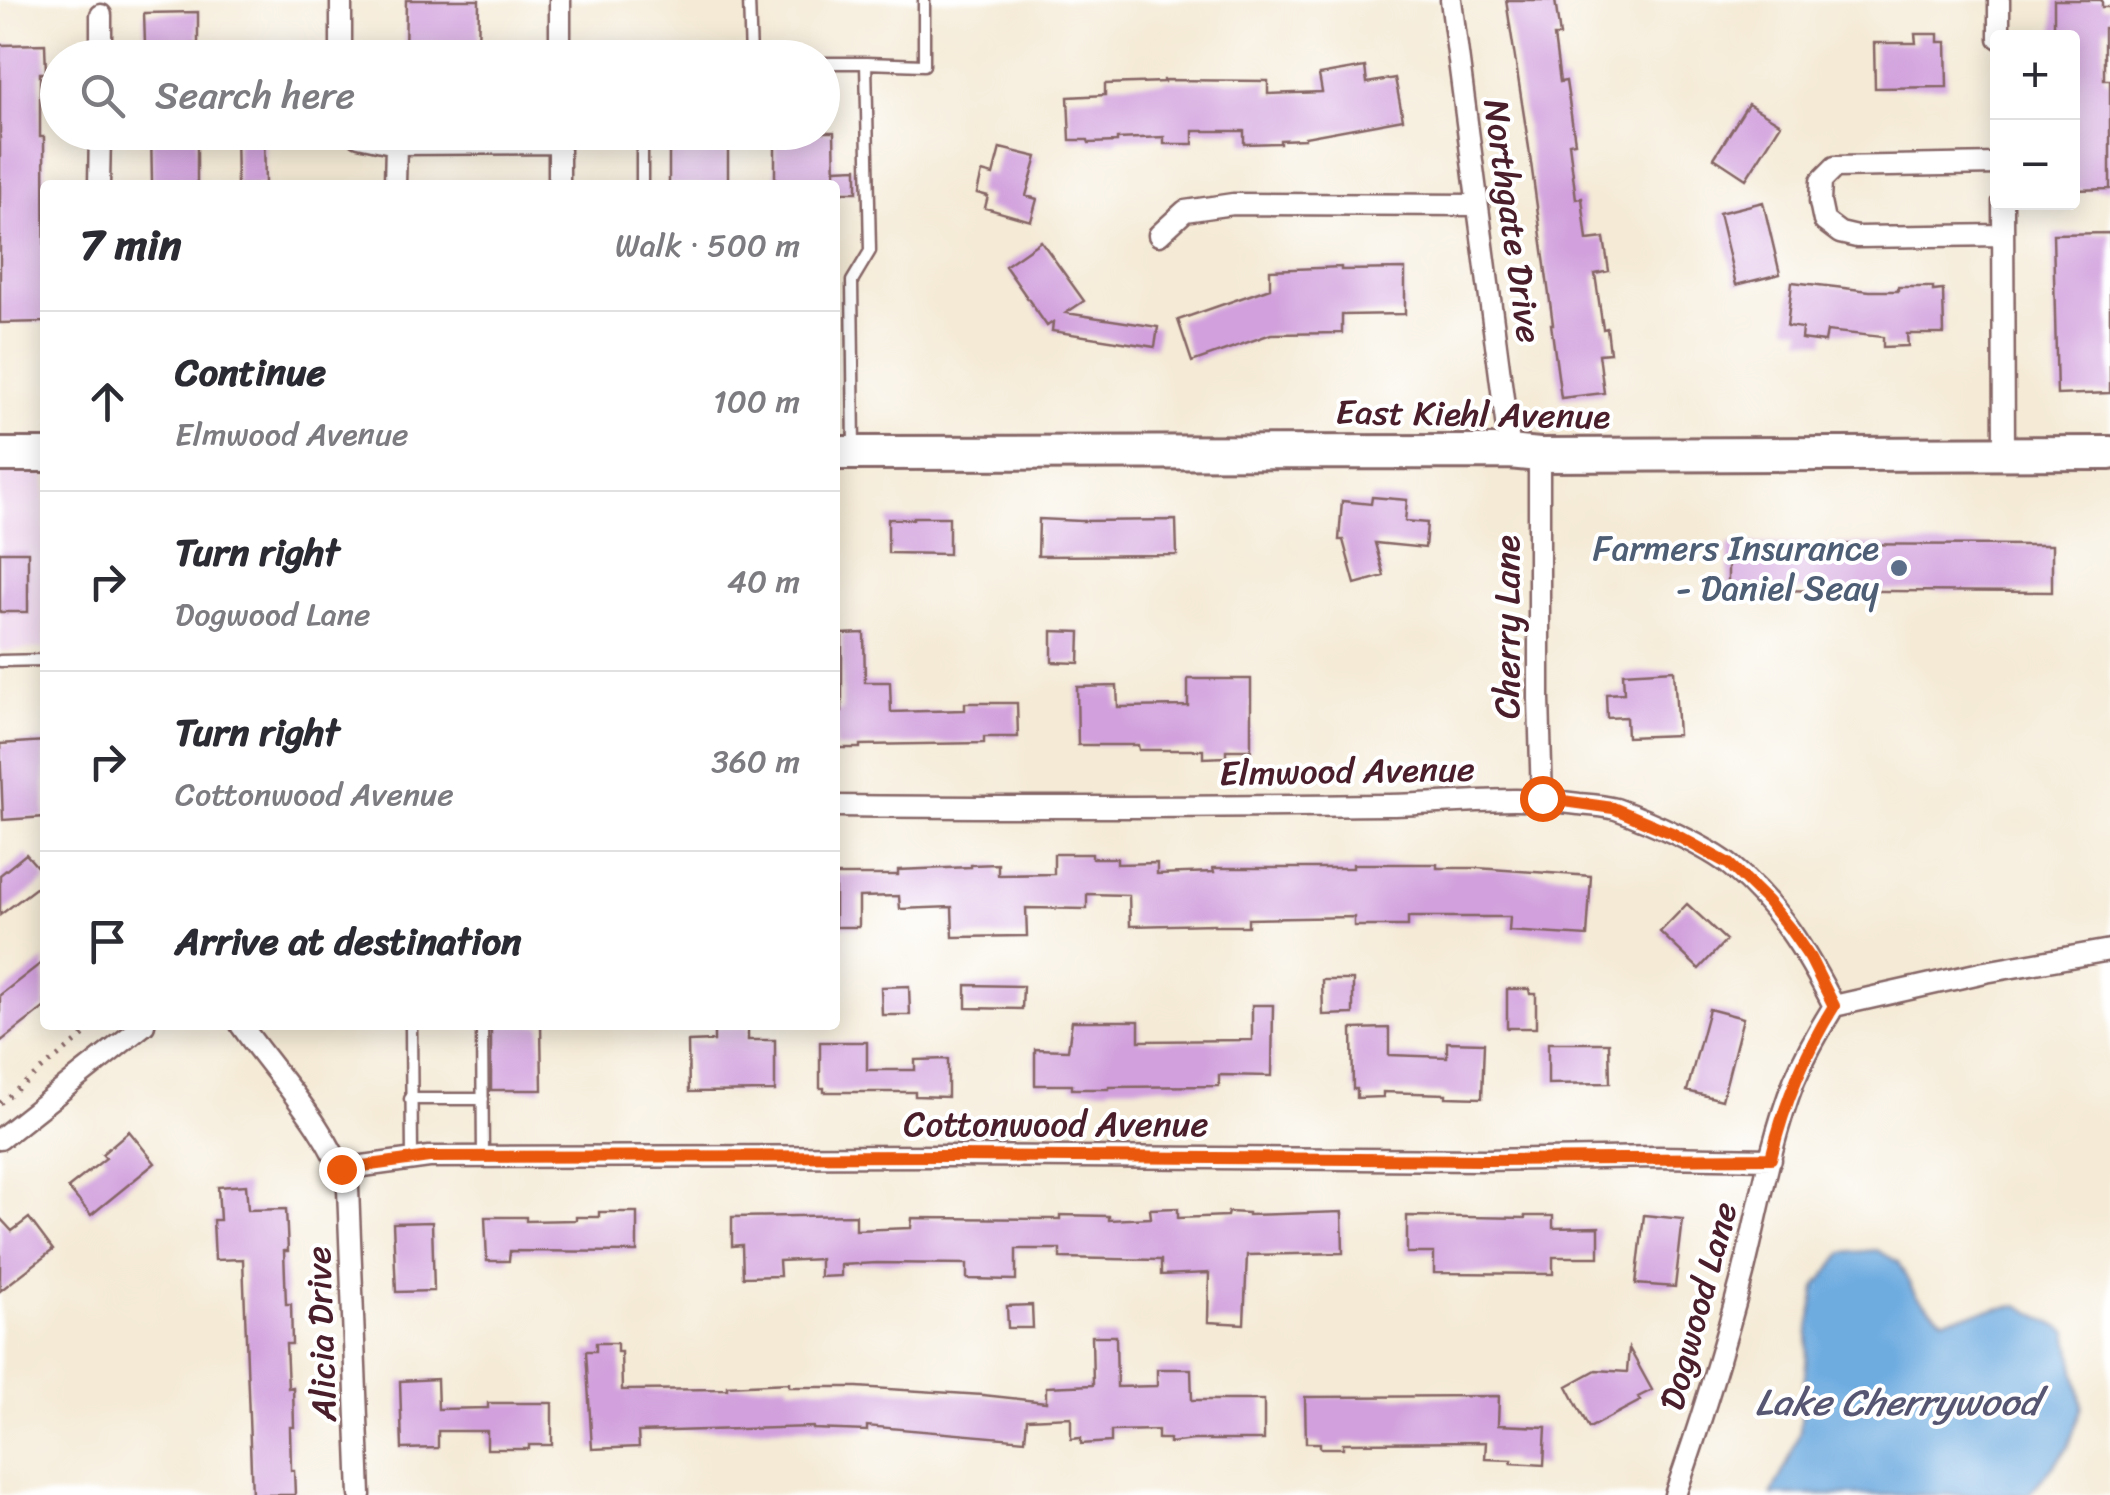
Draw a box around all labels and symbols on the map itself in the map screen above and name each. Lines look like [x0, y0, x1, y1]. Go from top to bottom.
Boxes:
street label: Northgate Drive [1465, 95, 1561, 347]
street label: East Kiehl Avenue [1335, 381, 1611, 447]
place label: Farmers Insurance - Daniel Seay [1593, 517, 1879, 619]
street label: Cherry Lane [1476, 535, 1538, 719]
marker: Farmers Insurance - Daniel Seay [1888, 557, 1910, 579]
street label: Elmwood Avenue [1219, 738, 1475, 804]
route start [1520, 776, 1566, 822]
street label: Cottonwood Avenue [904, 1093, 1208, 1155]
route end [319, 1147, 365, 1193]
street label: Dogwood Lane [1640, 1195, 1756, 1417]
street label: Alicia Drive [287, 1245, 355, 1424]
water label: Lake Cherrywood [1755, 1369, 2049, 1436]

